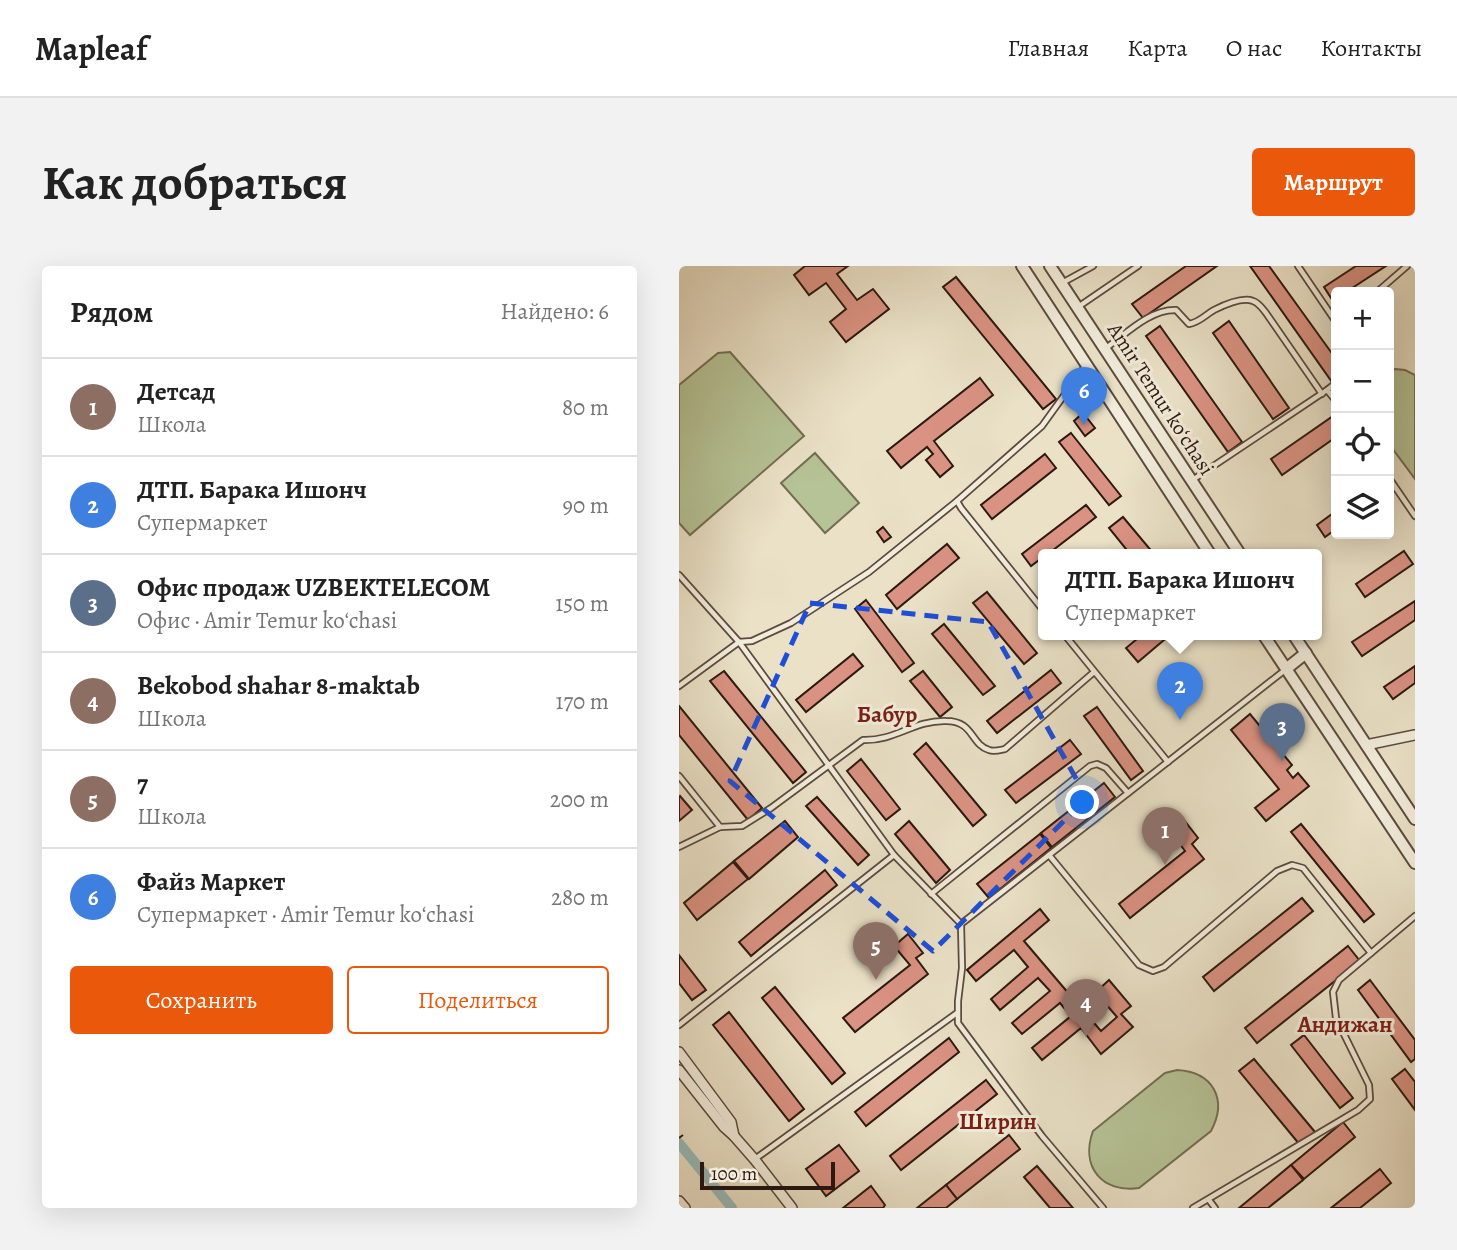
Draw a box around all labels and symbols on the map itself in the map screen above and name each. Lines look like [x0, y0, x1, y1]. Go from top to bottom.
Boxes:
street label: Amir Temur koʻchasi [1101, 317, 1221, 481]
pin: 6 [1061, 367, 1107, 425]
pin: 2 [1157, 662, 1203, 720]
district label: Бабур [857, 699, 917, 730]
pin: 3 [1259, 703, 1305, 761]
your location [1065, 785, 1099, 819]
pin: 1 [1142, 807, 1188, 865]
pin: 5 [853, 922, 899, 980]
pin: 4 [1063, 979, 1109, 1037]
district label: Андижан [1296, 1009, 1393, 1040]
district label: Ширин [959, 1106, 1037, 1137]
scale bar [700, 1159, 835, 1191]

